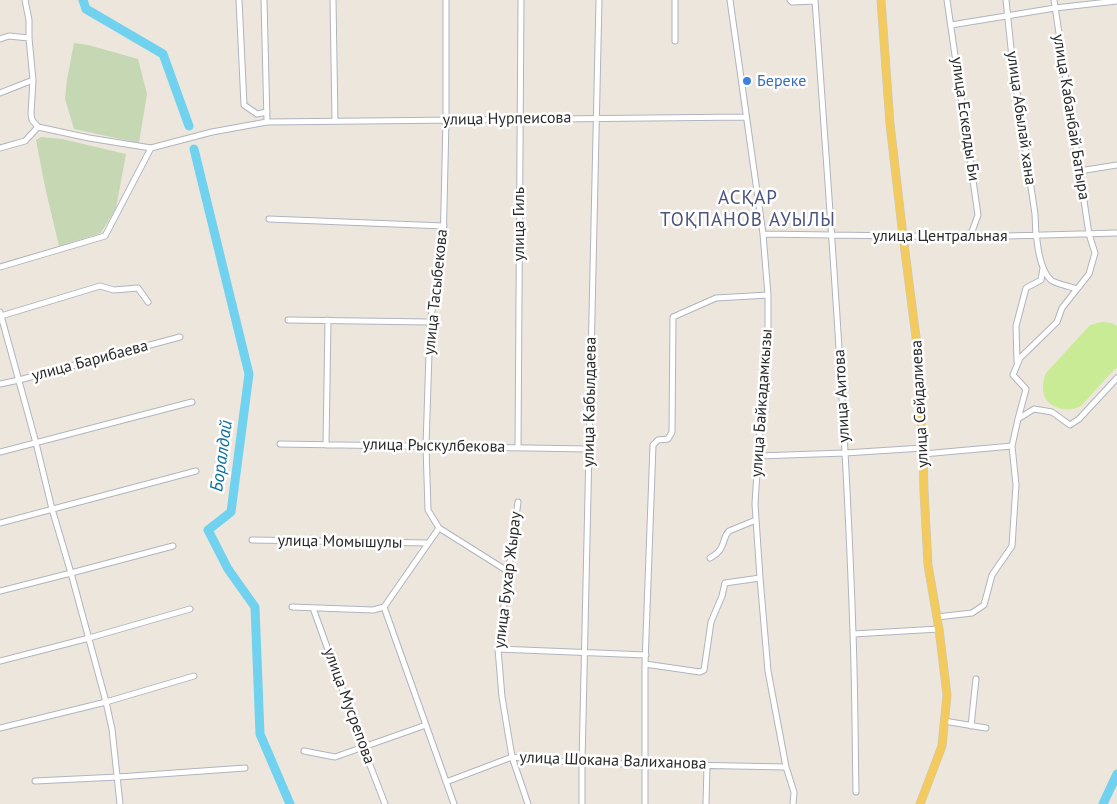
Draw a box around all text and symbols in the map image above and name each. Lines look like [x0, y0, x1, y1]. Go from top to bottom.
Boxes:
street label: улица Кабанбай Батыра [1048, 33, 1094, 201]
street label: улица Абылай хана [1002, 50, 1040, 186]
street label: улица Ескелды Би [947, 56, 983, 182]
place label: Береке [757, 71, 806, 91]
marker: Береке [741, 75, 753, 87]
street label: улица Нурпеисова [443, 108, 571, 130]
street label: улица Гиль [509, 187, 529, 261]
district label: АСҚАР ТОҚПАНОВ АУЫЛЫ [658, 188, 838, 232]
street label: улица Центральная [873, 226, 1007, 246]
street label: улица Тасыбекова [420, 228, 452, 356]
street label: улица Байкадамкызы [747, 328, 777, 478]
street label: улица Барибаева [30, 336, 150, 386]
street label: улица Кабылдаева [579, 337, 601, 467]
street label: улица Сейдалиева [907, 340, 933, 468]
street label: улица Аитова [830, 349, 854, 443]
water label: Боралдай [206, 419, 238, 493]
street label: улица Рыскулбекова [362, 435, 506, 457]
street label: улица Бухар Жырау [490, 510, 526, 650]
street label: улица Момышулы [277, 531, 403, 553]
street label: улица Мусрепова [319, 645, 379, 767]
street label: улица Шокана Валиханова [519, 748, 707, 774]

